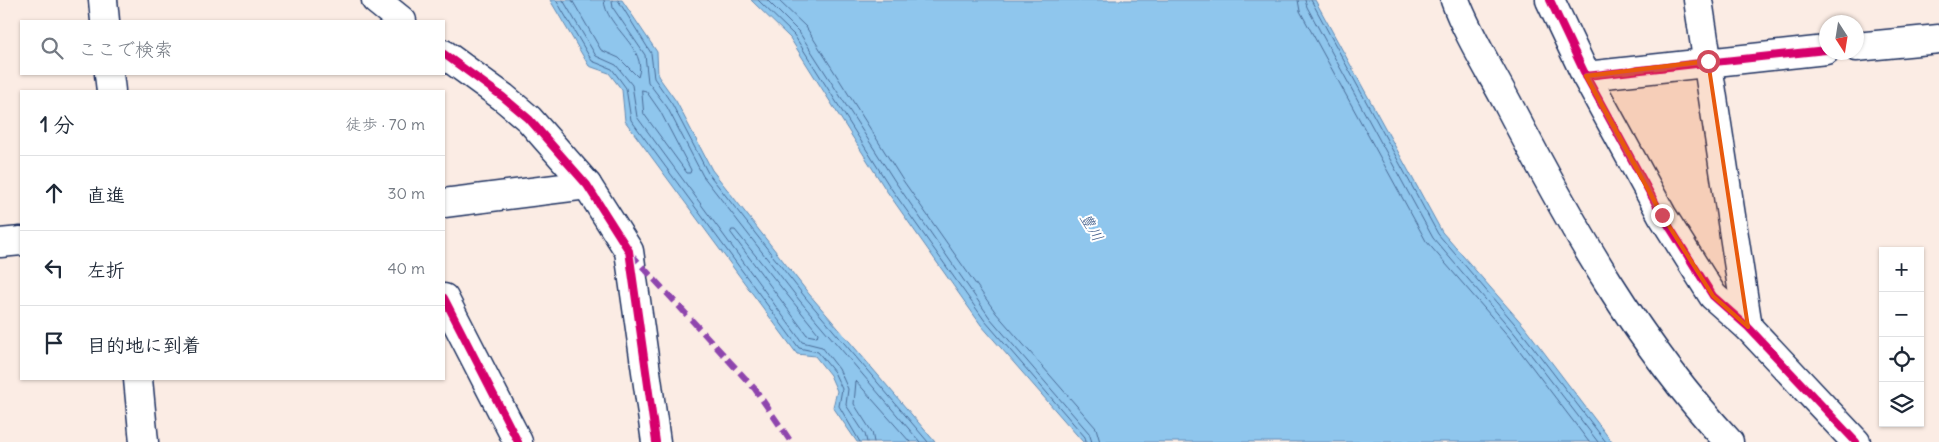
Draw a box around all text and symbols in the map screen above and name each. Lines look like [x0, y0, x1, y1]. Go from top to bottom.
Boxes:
north arrow [1819, 15, 1864, 60]
search box [20, 20, 445, 75]
icon: search [38, 34, 66, 62]
text: ここで検索 [78, 37, 173, 61]
route start [1697, 50, 1720, 73]
text: 1 分 [40, 111, 74, 138]
text: 徒歩 · 70 m [346, 114, 425, 134]
icon: ahead [40, 179, 68, 207]
text: 直進 [87, 183, 125, 207]
text: 30 m [388, 183, 425, 203]
route end [1651, 204, 1674, 227]
water label: 豊川 [1076, 209, 1108, 245]
map controls [1879, 247, 1924, 427]
button: + [1879, 247, 1924, 292]
icon: left [40, 254, 68, 282]
text: 左折 [87, 258, 125, 282]
text: 40 m [387, 258, 425, 278]
button: − [1879, 292, 1924, 337]
icon: arrive [40, 329, 68, 357]
text: 目的地に到着 [87, 333, 201, 357]
button: locate [1879, 337, 1924, 382]
button: layers [1879, 382, 1924, 427]

